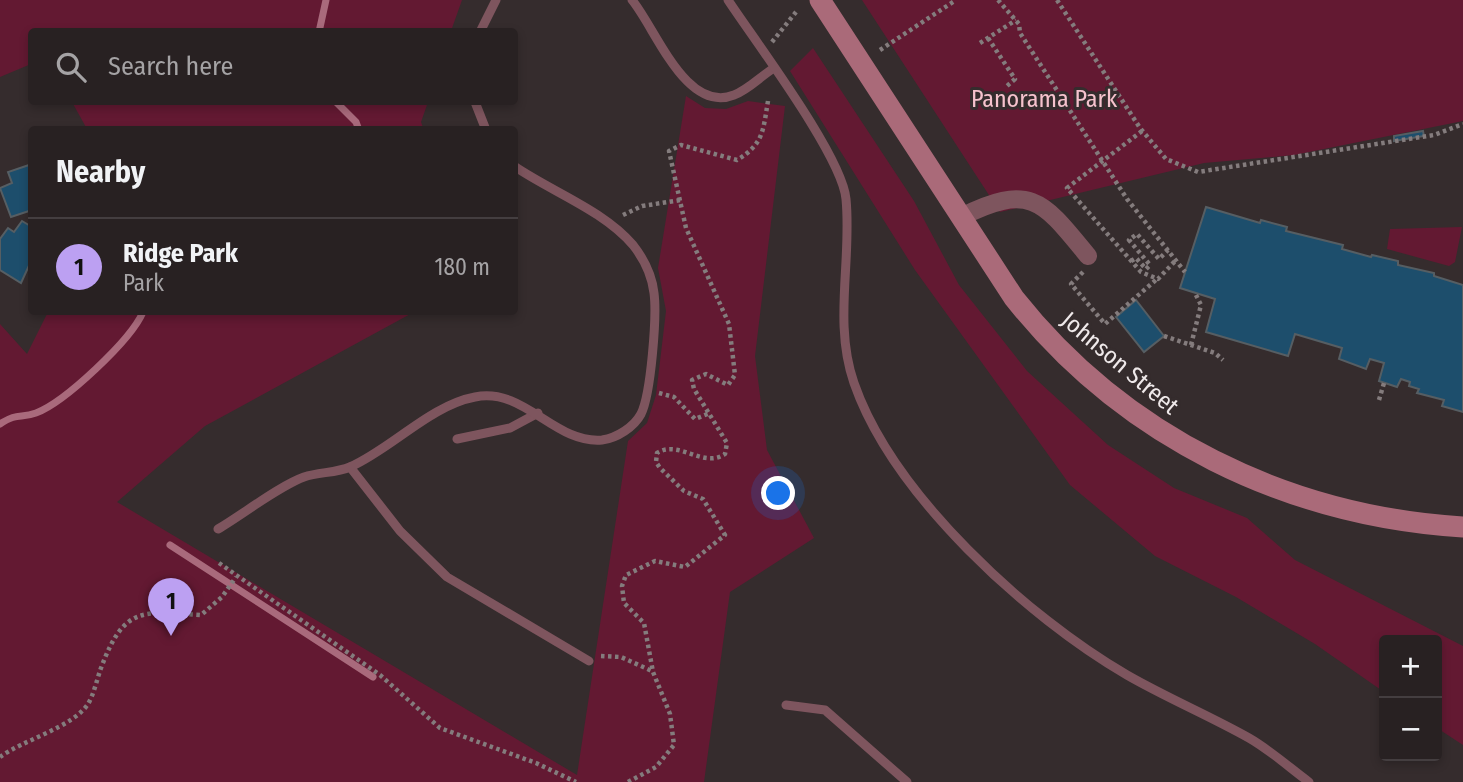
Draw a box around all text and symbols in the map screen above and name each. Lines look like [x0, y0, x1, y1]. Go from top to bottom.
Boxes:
search box [28, 28, 518, 105]
icon: search [52, 48, 90, 86]
text: Search here [108, 51, 233, 82]
park label: Panorama Park [971, 85, 1118, 113]
text: Nearby [56, 154, 145, 190]
text: Ridge Park [123, 238, 238, 269]
text: 1 [74, 253, 84, 281]
text: 180 m [434, 253, 490, 281]
text: Park [123, 269, 164, 297]
street label: Johnson Street [1056, 306, 1185, 420]
your location [761, 476, 795, 510]
pin: 1 [148, 578, 194, 636]
map controls [1379, 635, 1442, 761]
button: + [1379, 635, 1442, 698]
button: − [1379, 698, 1442, 761]

